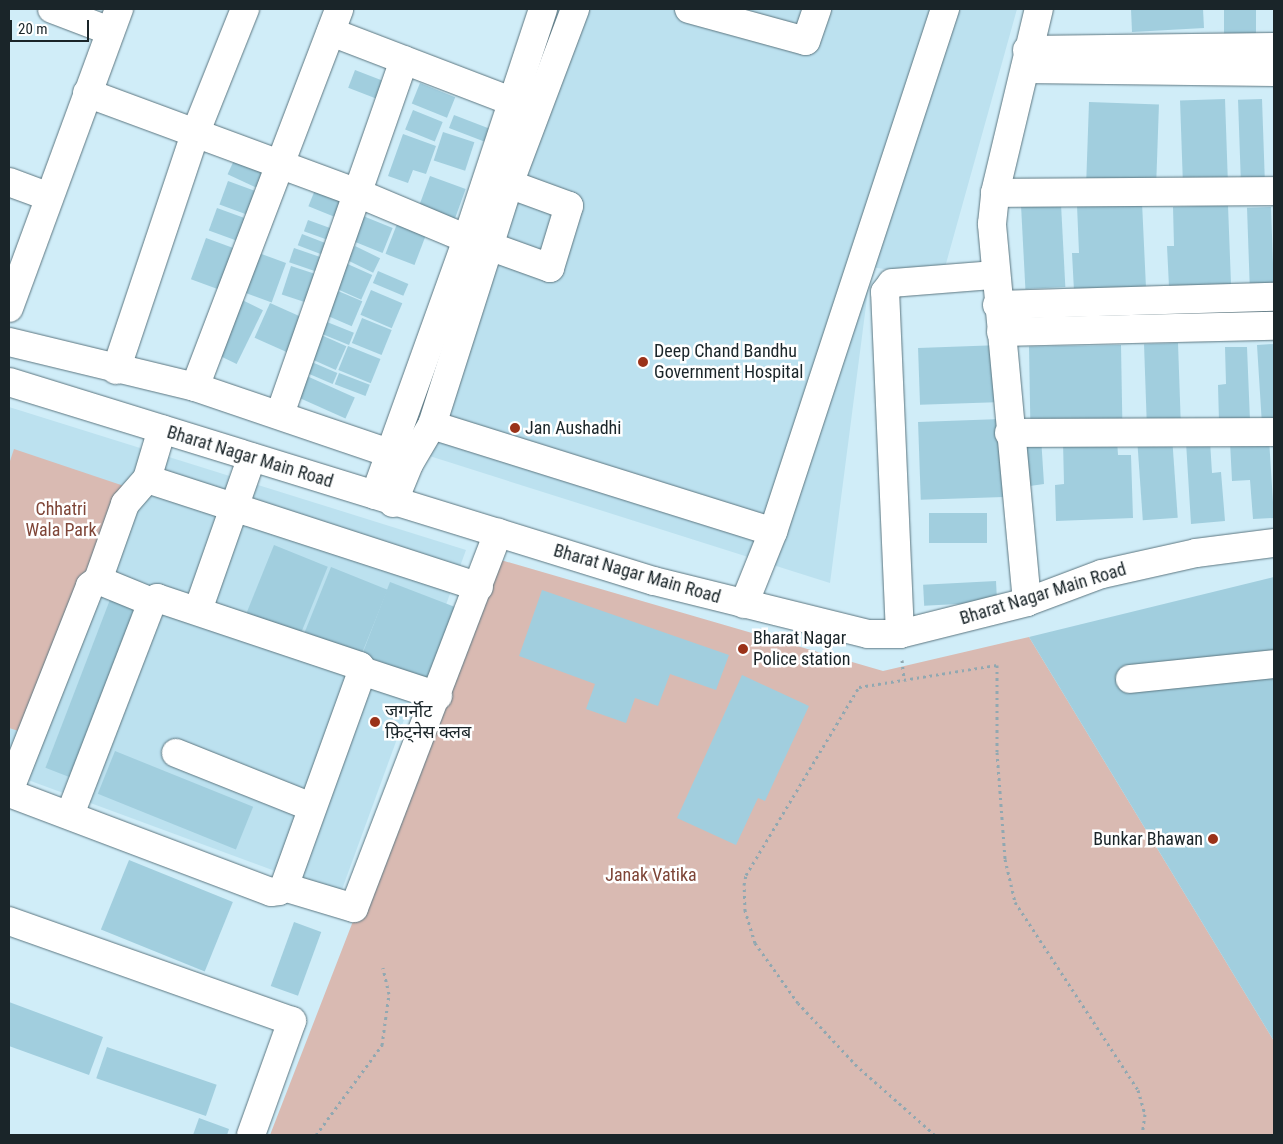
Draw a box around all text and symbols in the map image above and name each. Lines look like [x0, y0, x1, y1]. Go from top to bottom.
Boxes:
scale bar [12, 10, 91, 42]
text: 20 m [18, 20, 48, 38]
place label: Deep Chand Bandhu Government Hospital [654, 341, 803, 384]
marker: Deep Chand Bandhu Government Hospital [636, 355, 650, 369]
place label: Jan Aushadhi [525, 417, 621, 439]
street label: Bharat Nagar Main Road [164, 421, 336, 493]
marker: Jan Aushadhi [509, 422, 521, 434]
park label: Chhatri Wala Park [25, 499, 97, 542]
street label: Bharat Nagar Main Road [551, 540, 723, 608]
street label: Bharat Nagar Main Road [957, 558, 1129, 630]
place label: Bharat Nagar Police station [753, 628, 850, 670]
marker: Bharat Nagar Police station [737, 643, 749, 655]
place label: जगर्नॉट फ़िट्नेस क्लब [385, 701, 471, 744]
marker: जगर्नॉट फ़िट्नेस क्लब [369, 716, 381, 728]
place label: Bunkar Bhawan [1093, 828, 1203, 850]
marker: Bunkar Bhawan [1207, 833, 1219, 845]
park label: Janak Vatika [605, 864, 697, 886]

